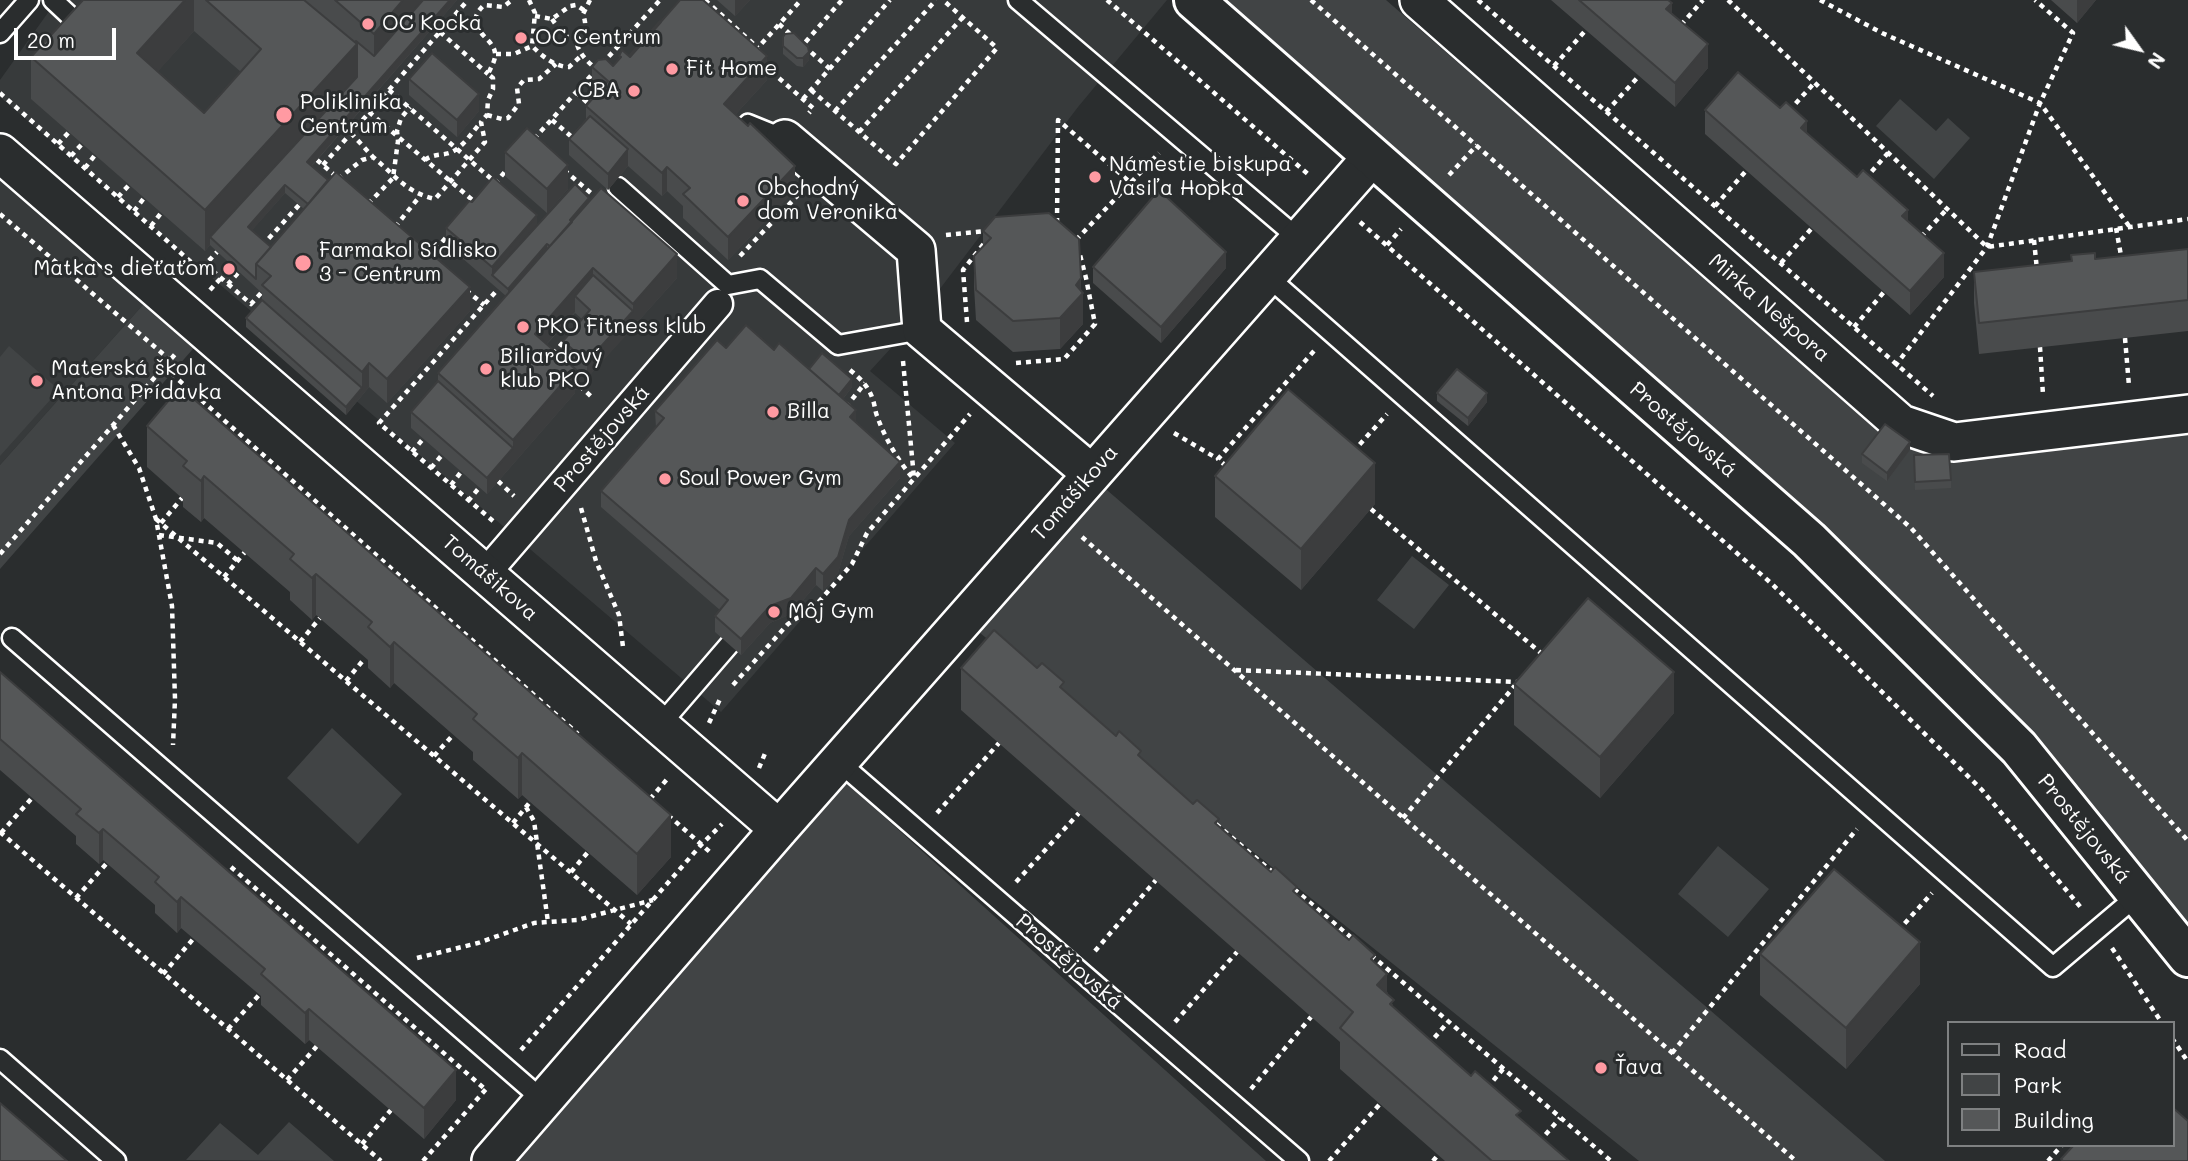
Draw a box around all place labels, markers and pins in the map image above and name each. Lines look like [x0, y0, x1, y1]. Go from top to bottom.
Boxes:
place label: OC Kocka [382, 11, 482, 37]
marker: OC Kocka [360, 16, 376, 32]
place label: OC Centrum [535, 25, 661, 51]
marker: OC Centrum [513, 30, 529, 46]
place label: Fit Home [686, 56, 777, 82]
marker: Fit Home [664, 61, 680, 77]
place label: CBA [577, 78, 620, 104]
marker: CBA [626, 83, 642, 99]
place label: Poliklinika Centrum [300, 90, 402, 140]
marker: Poliklinika Centrum [274, 105, 294, 125]
place label: Námestie biskupa Vasiľa Hopka [1109, 152, 1292, 202]
marker: Námestie biskupa Vasiľa Hopka [1087, 169, 1103, 185]
place label: Obchodný dom Veronika [757, 176, 898, 226]
marker: Obchodný dom Veronika [735, 193, 751, 209]
place label: Farmakol Sídlisko 3 - Centrum [319, 238, 497, 288]
marker: Farmakol Sídlisko 3 - Centrum [293, 253, 313, 273]
place label: Matka s dieťaťom [33, 256, 215, 282]
marker: Matka s dieťaťom [221, 261, 237, 277]
place label: PKO Fitness klub [537, 314, 706, 340]
marker: PKO Fitness klub [515, 319, 531, 335]
place label: Biliardový klub PKO [500, 344, 603, 394]
place label: Materská škola Antona Prídavka [51, 356, 222, 406]
marker: Biliardový klub PKO [478, 361, 494, 377]
marker: Materská škola Antona Prídavka [29, 373, 45, 389]
place label: Billa [787, 399, 830, 425]
marker: Billa [765, 404, 781, 420]
place label: Soul Power Gym [679, 466, 842, 492]
marker: Soul Power Gym [657, 471, 673, 487]
place label: Môj Gym [788, 599, 874, 625]
marker: Môj Gym [766, 604, 782, 620]
place label: Ťava [1615, 1055, 1663, 1081]
marker: Ťava [1593, 1060, 1609, 1076]

